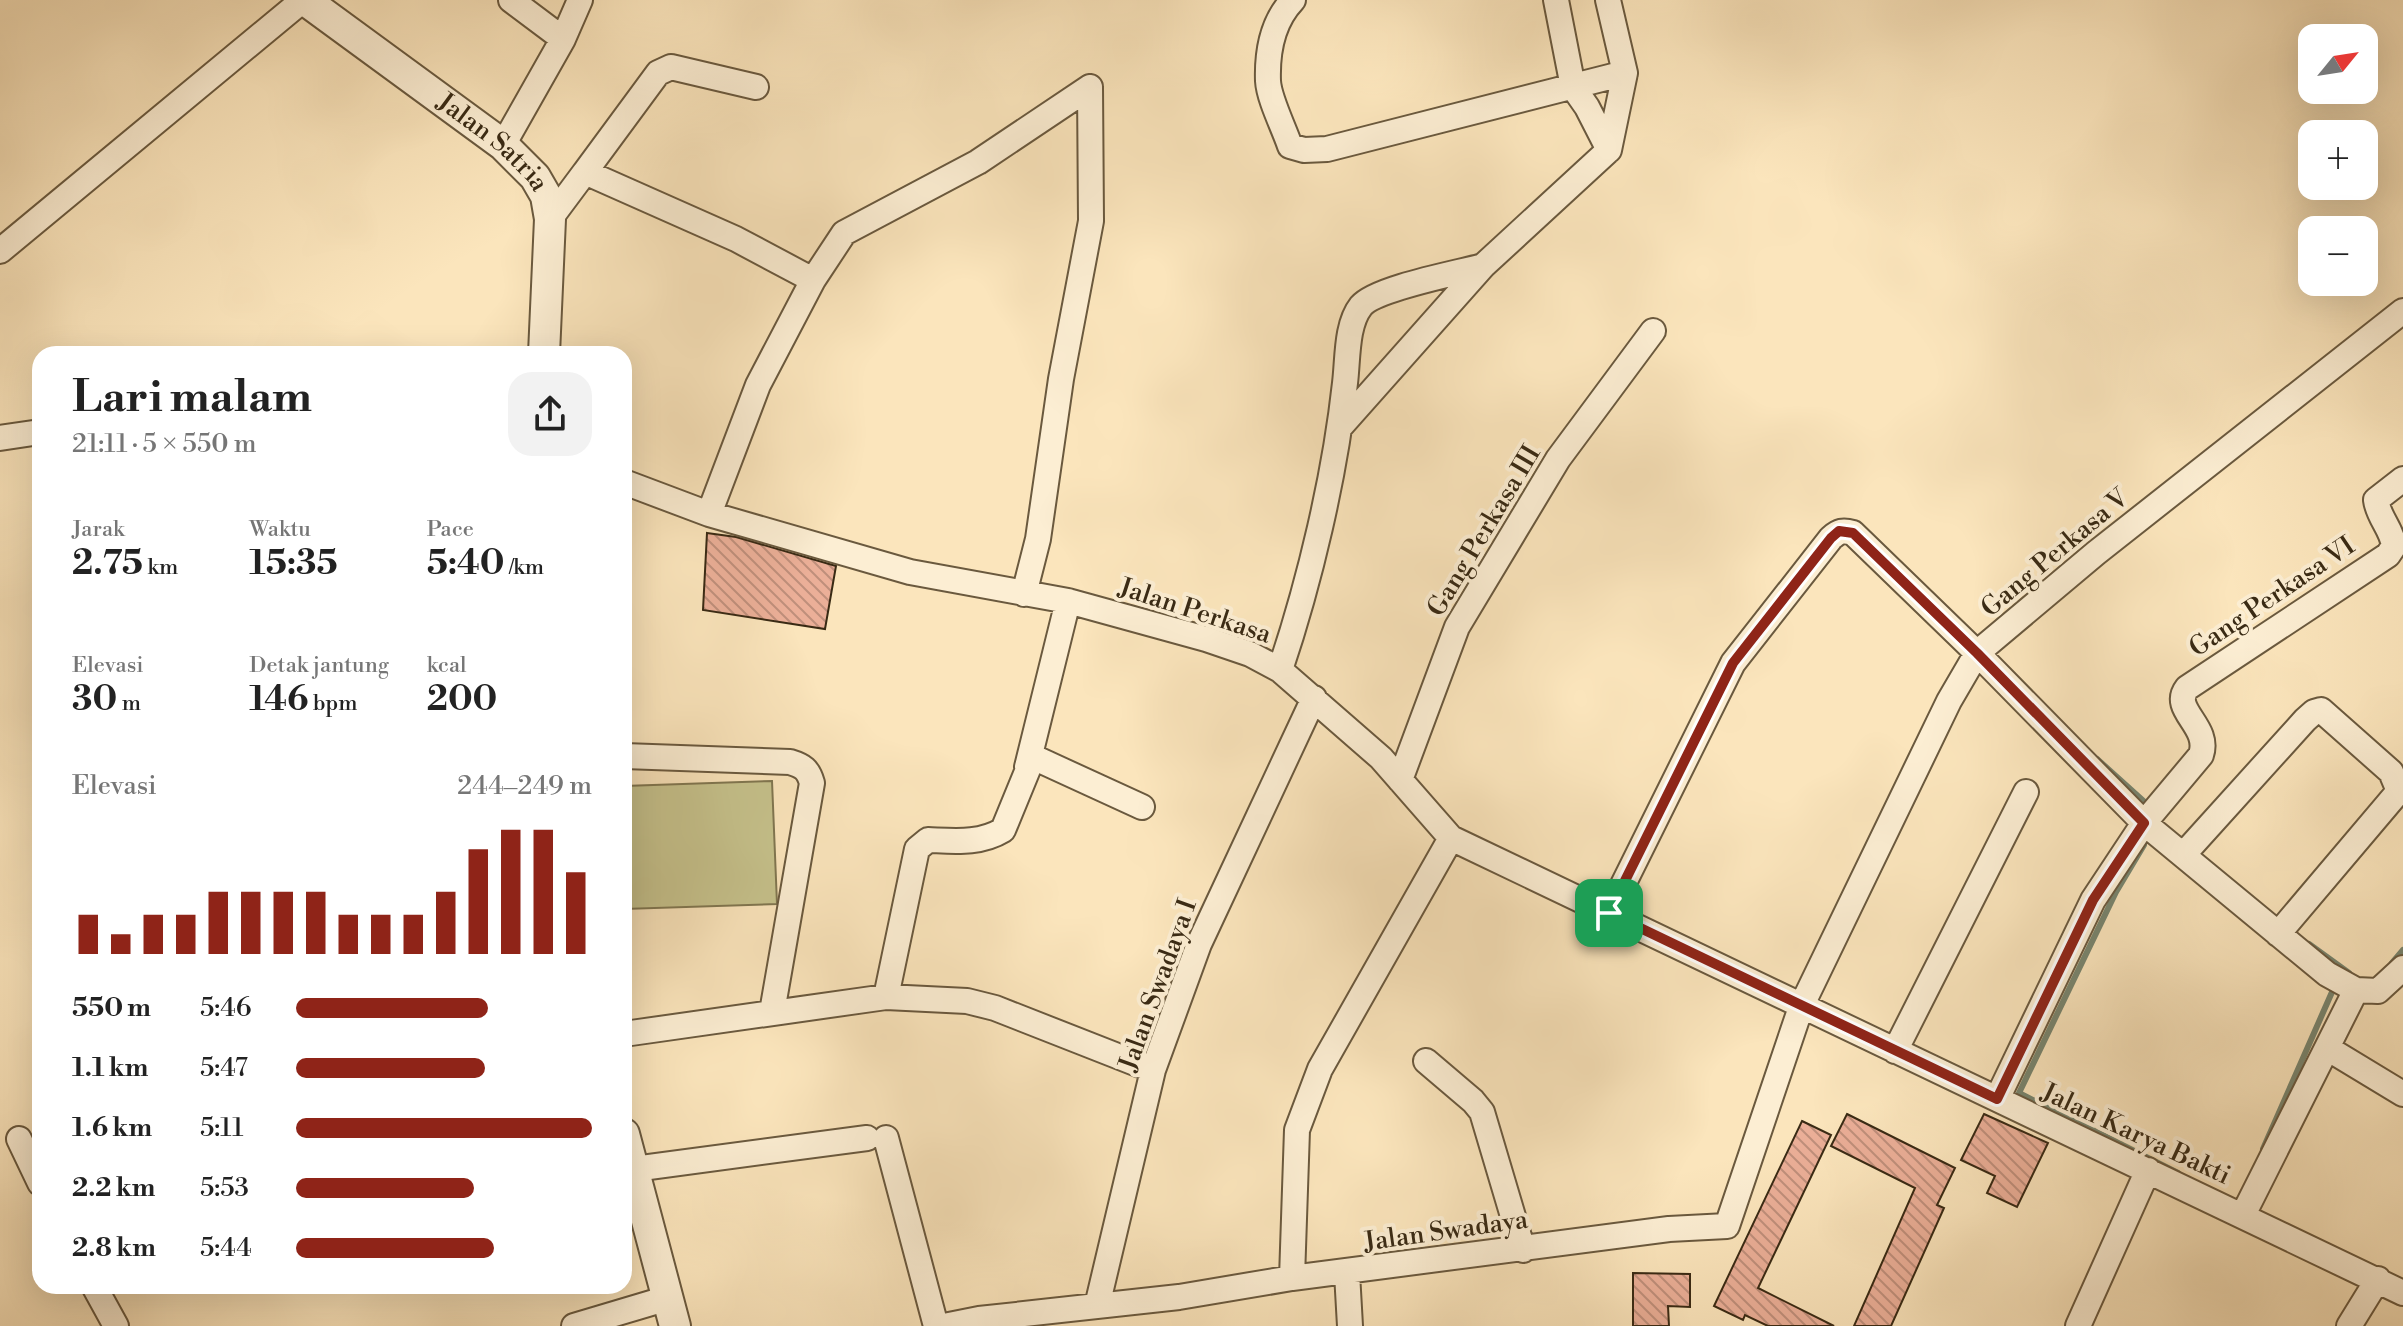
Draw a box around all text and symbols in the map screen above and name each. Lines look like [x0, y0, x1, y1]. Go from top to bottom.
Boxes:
north arrow [2298, 24, 2378, 104]
map controls [2298, 24, 2378, 296]
street label: Jalan Satria [430, 86, 556, 198]
button: + [2298, 120, 2378, 200]
button: − [2298, 216, 2378, 296]
text: Lari malam [72, 370, 312, 425]
button: share [508, 372, 592, 456]
text: 21:11 · 5 × 550 m [72, 428, 257, 460]
street label: Gang Perkasa III [1420, 440, 1548, 622]
street label: Gang Perkasa V [1975, 482, 2136, 624]
text: Jarak [72, 516, 125, 543]
text: Waktu [249, 516, 311, 543]
text: Pace [427, 516, 474, 543]
street label: Gang Perkasa VI [2183, 530, 2361, 664]
text: 2.75 [72, 543, 143, 585]
text: 15:35 [249, 543, 338, 585]
text: 5:40 [427, 543, 505, 585]
text: km [143, 554, 178, 581]
text: /km [505, 554, 544, 581]
street label: Jalan Perkasa [1114, 571, 1276, 651]
text: Elevasi [72, 652, 144, 679]
text: Detak jantung [249, 652, 389, 679]
text: kcal [427, 652, 467, 679]
text: 30 [72, 679, 117, 721]
text: 146 [249, 679, 308, 721]
text: 200 [427, 679, 497, 721]
text: m [117, 690, 141, 717]
text: bpm [308, 690, 357, 717]
text: Elevasi [72, 770, 157, 802]
text: 244–249 m [457, 770, 592, 802]
pin [1575, 879, 1643, 947]
icon: arrive [1587, 891, 1631, 935]
street label: Jalan Swadaya I [1112, 895, 1204, 1076]
text: 550 m [72, 992, 151, 1024]
text: 5:46 [200, 992, 251, 1024]
text: 1.1 km [72, 1052, 148, 1084]
text: 5:47 [200, 1052, 248, 1084]
street label: Jalan Karya Bakti [2035, 1076, 2236, 1192]
text: 1.6 km [72, 1112, 152, 1144]
text: 5:11 [200, 1112, 243, 1144]
text: 2.2 km [72, 1172, 156, 1204]
text: 5:53 [200, 1172, 249, 1204]
street label: Jalan Swadaya [1361, 1204, 1531, 1258]
text: 2.8 km [72, 1232, 156, 1264]
text: 5:44 [200, 1232, 252, 1264]

